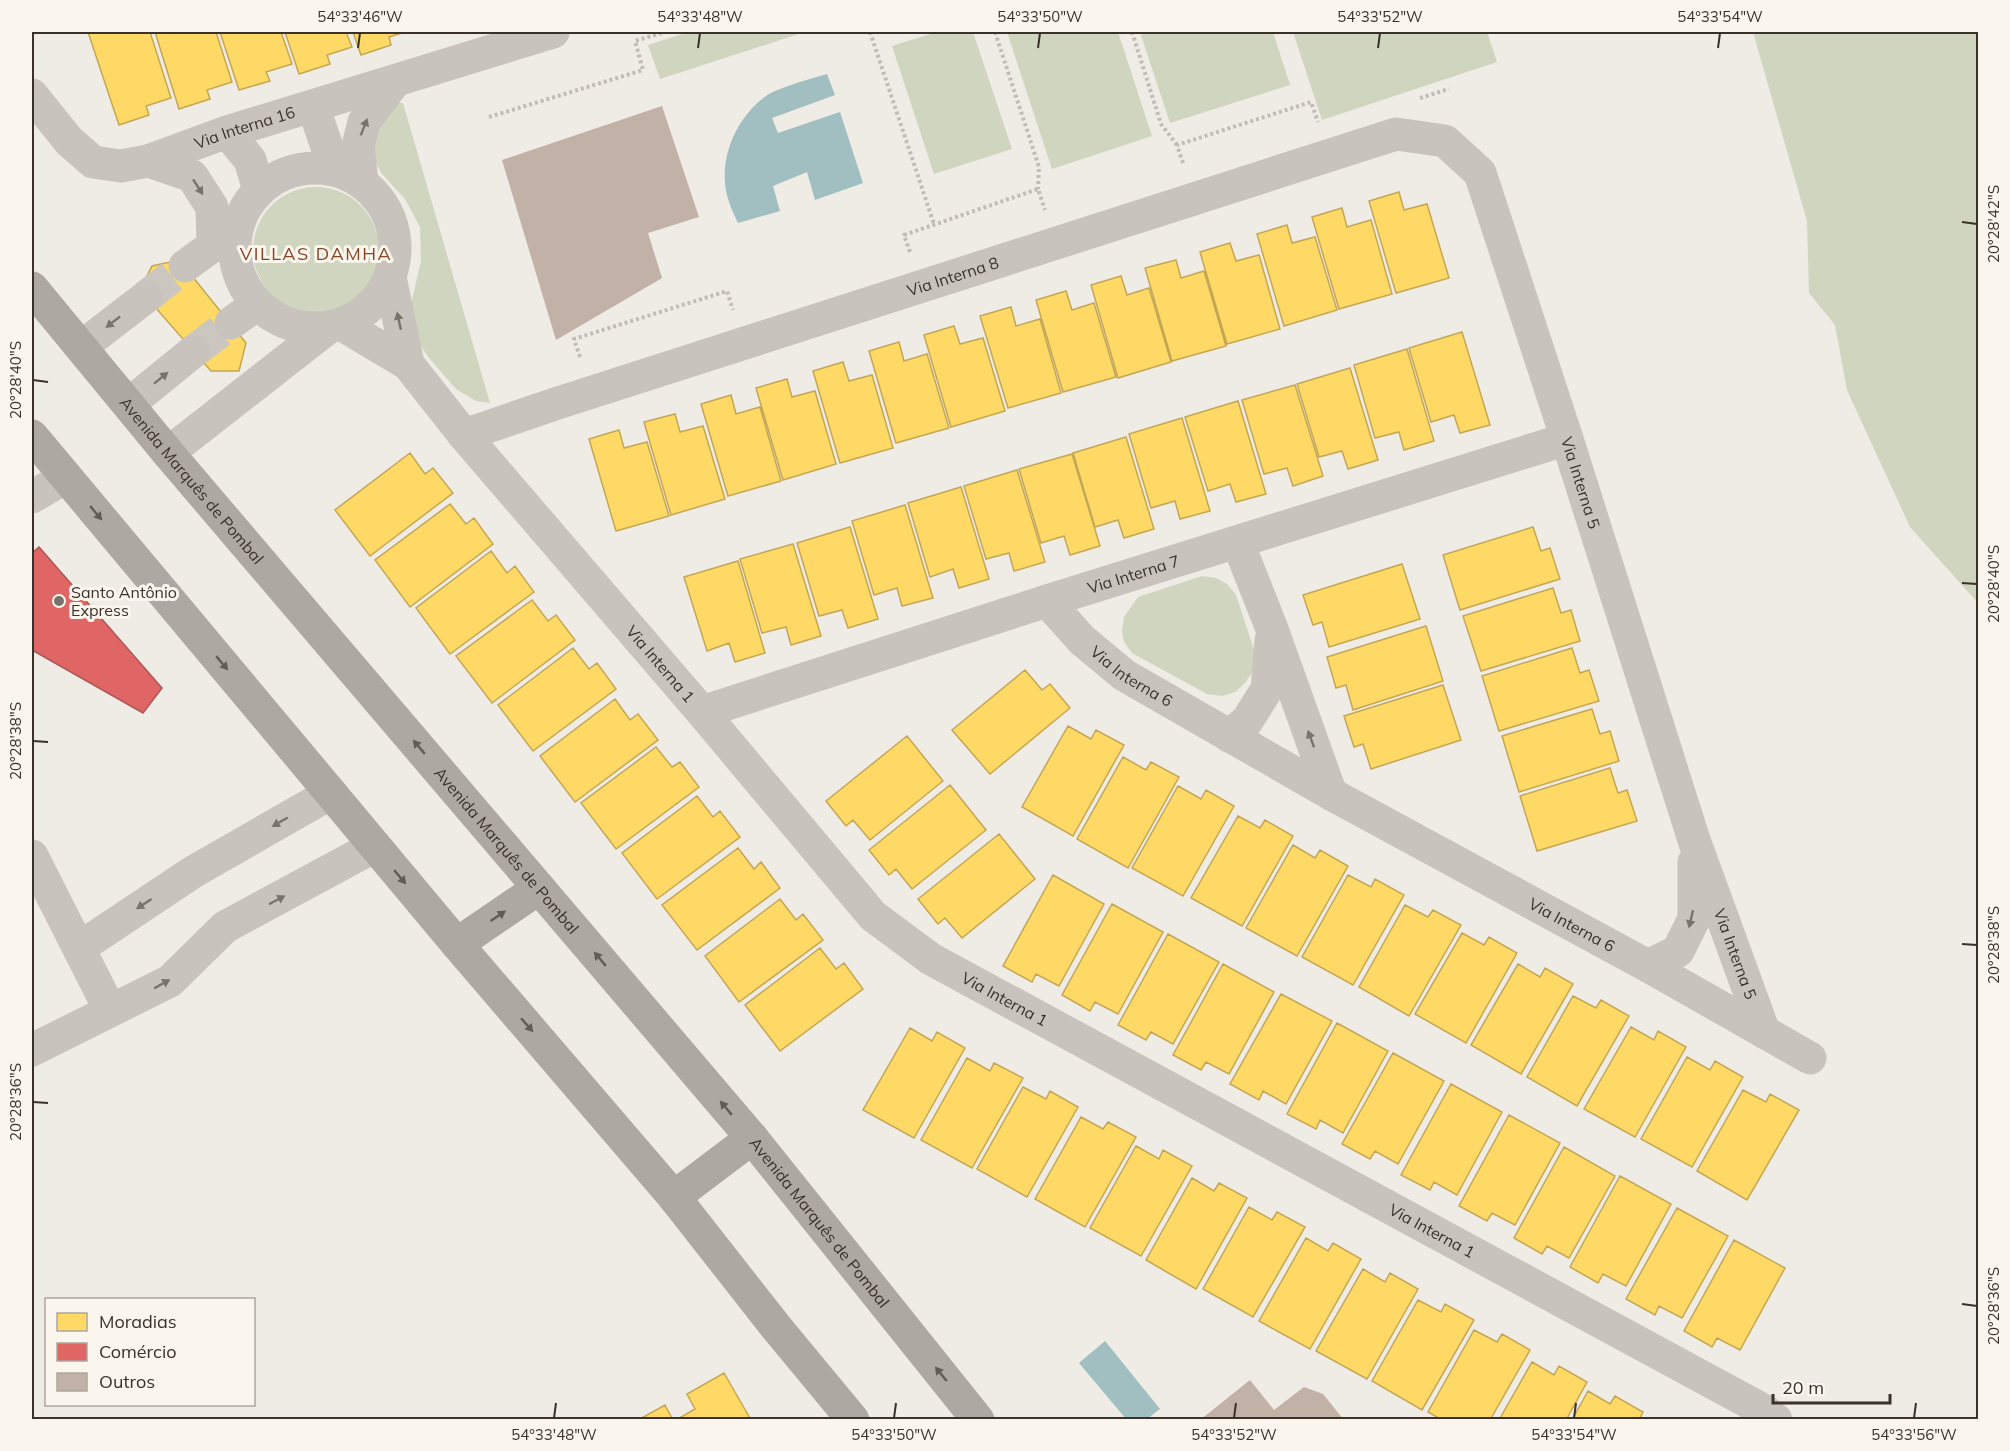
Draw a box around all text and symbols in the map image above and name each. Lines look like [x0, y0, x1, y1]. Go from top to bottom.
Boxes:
text: 54°33'46"W [317, 7, 403, 26]
text: 54°33'48"W [657, 7, 743, 26]
text: 54°33'50"W [997, 7, 1083, 26]
text: 54°33'52"W [1337, 7, 1423, 26]
text: 54°33'54"W [1677, 7, 1763, 26]
street label: Via Interna 16 [191, 102, 297, 153]
one-way arrow [360, 118, 369, 136]
one-way arrow [193, 178, 204, 195]
text: 20°28'42"S [1984, 185, 2003, 263]
district label: VILLAS DAMHA [240, 242, 392, 265]
street label: Via Interna 8 [904, 252, 1001, 300]
one-way arrow [394, 311, 403, 330]
one-way arrow [106, 316, 122, 328]
text: 20°28'40"S [6, 341, 25, 419]
one-way arrow [153, 371, 169, 384]
street label: Avenida Marquês de Pombal [116, 393, 268, 568]
street label: Via Interna 5 [1557, 434, 1605, 531]
one-way arrow [89, 505, 102, 520]
text: 20°28'40"S [1984, 545, 2003, 623]
street label: Via Interna 7 [1085, 550, 1182, 598]
place label: Santo Antônio Express [71, 582, 177, 620]
marker: Santo Antônio Express [52, 594, 66, 608]
street label: Via Interna 1 [622, 621, 699, 706]
street label: Via Interna 6 [1086, 641, 1176, 711]
one-way arrow [215, 655, 228, 671]
text: 20°28'38"S [6, 702, 25, 780]
one-way arrow [1306, 730, 1316, 748]
one-way arrow [413, 740, 426, 755]
street label: Avenida Marquês de Pombal [430, 763, 583, 938]
one-way arrow [271, 817, 288, 827]
one-way arrow [394, 869, 407, 885]
street label: Via Interna 6 [1525, 893, 1619, 956]
one-way arrow [269, 895, 286, 905]
one-way arrow [136, 898, 152, 909]
street label: Via Interna 5 [1710, 906, 1761, 1002]
text: 20°28'38"S [1984, 906, 2003, 984]
one-way arrow [1686, 910, 1696, 928]
one-way arrow [490, 911, 506, 922]
one-way arrow [594, 952, 607, 967]
street label: Via Interna 1 [958, 968, 1051, 1030]
one-way arrow [154, 979, 171, 989]
one-way arrow [520, 1017, 533, 1032]
text: 20°28'36"S [6, 1063, 25, 1141]
one-way arrow [720, 1100, 733, 1116]
street label: Avenida Marquês de Pombal [745, 1133, 894, 1312]
street label: Via Interna 1 [1385, 1199, 1479, 1262]
text: 20°28'36"S [1984, 1267, 2003, 1345]
legend [45, 1298, 255, 1406]
text: Moradias [99, 1310, 177, 1333]
text: Comércio [99, 1340, 176, 1363]
one-way arrow [935, 1366, 948, 1382]
scale bar [1773, 1367, 1890, 1405]
text: Outros [99, 1370, 155, 1393]
text: 20 m [1782, 1376, 1824, 1399]
text: 54°33'48"W [511, 1425, 597, 1444]
text: 54°33'50"W [851, 1425, 937, 1444]
text: 54°33'52"W [1191, 1425, 1277, 1444]
text: 54°33'54"W [1531, 1425, 1617, 1444]
text: 54°33'56"W [1871, 1425, 1957, 1444]

